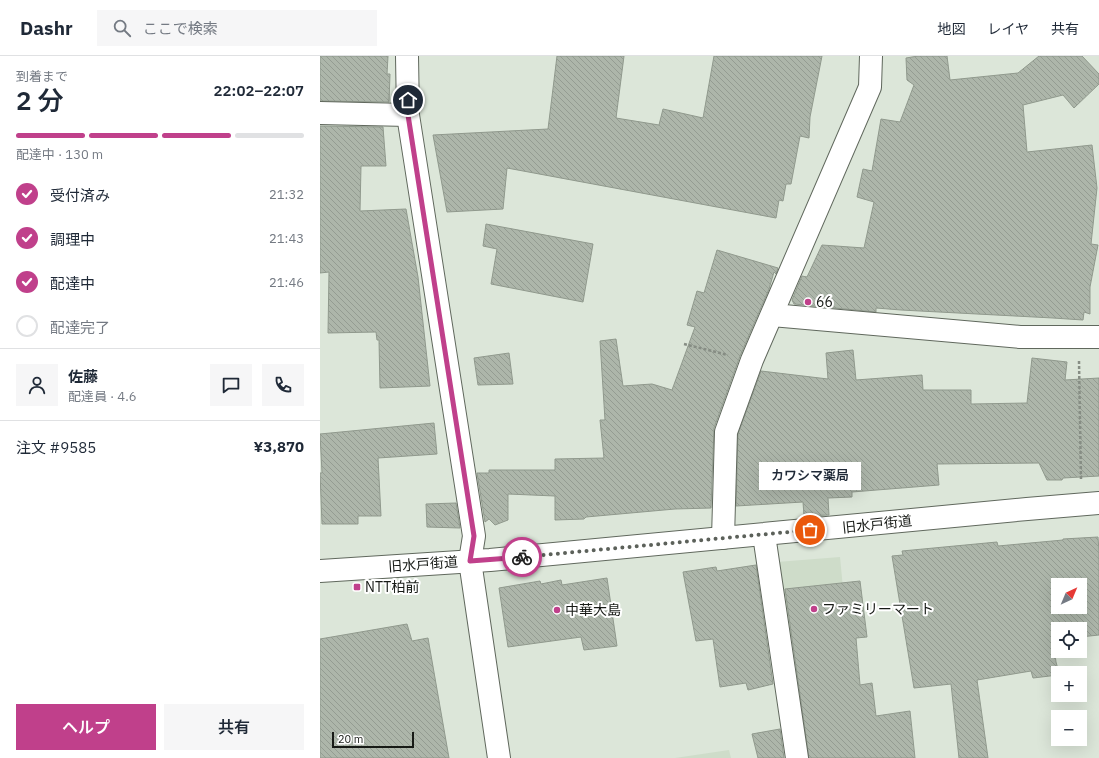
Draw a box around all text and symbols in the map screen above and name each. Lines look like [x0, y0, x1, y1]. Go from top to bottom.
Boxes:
search box [97, 10, 377, 46]
text: Dashr [20, 16, 73, 40]
icon: search [111, 17, 133, 39]
text: ここで検索 [143, 19, 218, 38]
text: 地図 [937, 20, 965, 38]
text: レイヤ [987, 20, 1029, 38]
text: 共有 [1051, 20, 1079, 38]
text: 到着まで [16, 68, 68, 85]
text: 22:02–22:07 [214, 81, 304, 100]
text: 2 分 [16, 83, 64, 117]
pin [391, 83, 425, 117]
icon: home [397, 89, 419, 111]
text: 配達中 · 130 m [16, 146, 103, 163]
icon: check [16, 183, 38, 205]
text: 受付済み [50, 186, 110, 205]
text: 21:32 [269, 186, 304, 203]
icon: check [16, 227, 38, 249]
text: 調理中 [50, 230, 95, 249]
text: 21:43 [269, 230, 304, 247]
icon: check [16, 271, 38, 293]
text: 配達中 [50, 274, 95, 293]
text: 21:46 [269, 274, 304, 291]
place label: 66 [816, 293, 833, 311]
marker: 66 [803, 297, 813, 307]
text: 配達完了 [50, 318, 110, 337]
button: person [16, 364, 58, 406]
button: chat [210, 364, 252, 406]
button: phone [262, 364, 304, 406]
text: 佐藤 [68, 367, 98, 386]
text: 配達員 · 4.6 [68, 388, 137, 405]
text: ¥3,870 [254, 437, 304, 456]
text: 注文 #9585 [16, 438, 96, 457]
callout: カワシマ薬局 [759, 462, 861, 490]
text: カワシマ薬局 [771, 467, 849, 484]
street label: 旧水戸街道 [841, 511, 913, 537]
pin [793, 513, 827, 547]
icon: bag [799, 519, 821, 541]
courier [502, 537, 542, 577]
icon: bike [511, 546, 533, 568]
street label: 旧水戸街道 [387, 553, 459, 575]
place label: NTT柏前 [365, 578, 419, 596]
north arrow [1051, 578, 1087, 614]
map controls [1051, 578, 1087, 746]
marker: NTT柏前 [352, 582, 362, 592]
place label: ファミリーマート [822, 600, 934, 618]
place label: 中華大島 [565, 601, 621, 619]
marker: ファミリーマート [809, 604, 819, 614]
marker: 中華大島 [552, 605, 562, 615]
button: locate [1051, 622, 1087, 658]
button: + [1051, 666, 1087, 702]
button: ヘルプ [16, 704, 156, 750]
button: 共有 [164, 704, 304, 750]
button: − [1051, 710, 1087, 746]
scale bar [332, 730, 414, 749]
text: 20 m [338, 732, 363, 746]

